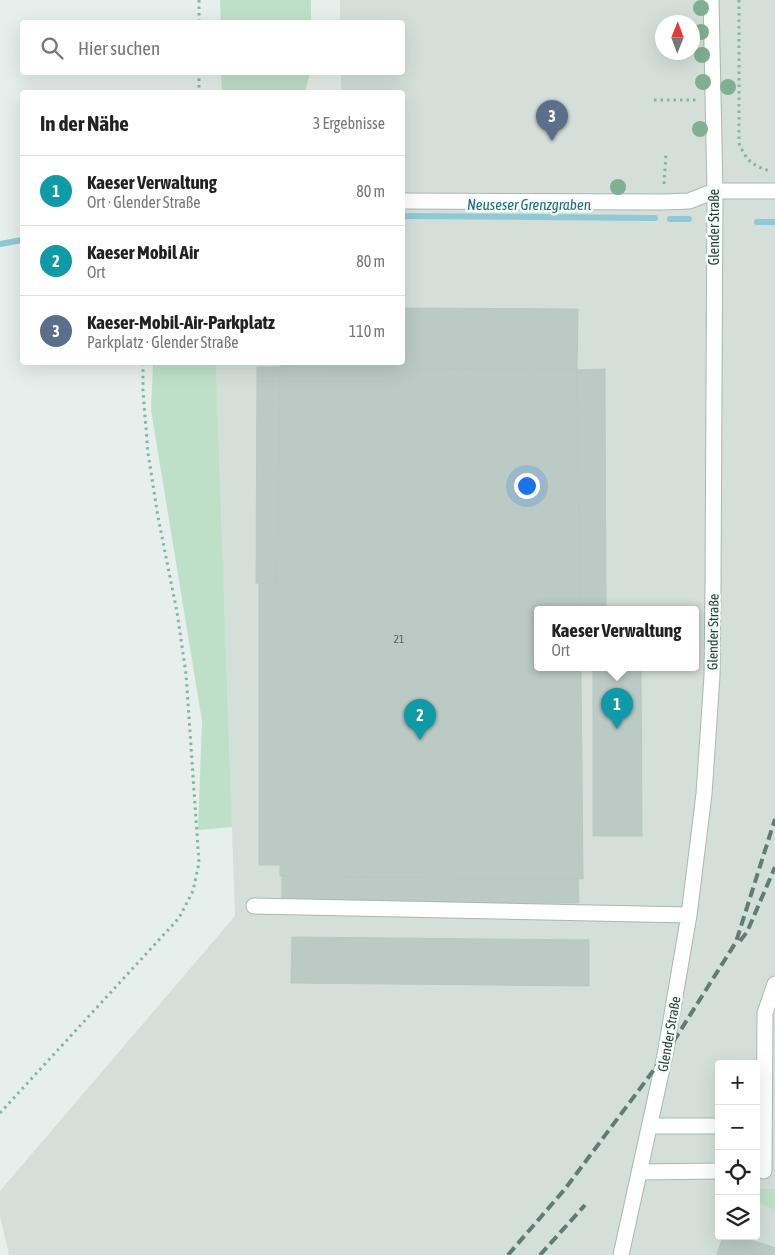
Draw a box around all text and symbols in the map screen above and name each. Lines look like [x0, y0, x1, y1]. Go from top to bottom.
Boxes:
north arrow [655, 15, 700, 60]
search box [20, 20, 405, 75]
icon: search [38, 34, 66, 62]
text: Hier suchen [78, 37, 160, 59]
pin: 3 [536, 100, 568, 141]
text: In der Nähe [40, 111, 129, 135]
text: 3 Ergebnisse [313, 114, 385, 132]
text: Kaeser Verwaltung [87, 171, 217, 193]
text: 1 [52, 182, 60, 200]
text: 80 m [356, 182, 385, 200]
street label: Glender Straße [706, 189, 722, 265]
text: Ort · Glender Straße [87, 193, 201, 211]
water label: Neuseser Grenzgraben [467, 196, 591, 213]
text: Kaeser Mobil Air [87, 241, 199, 263]
text: 2 [52, 252, 60, 270]
text: 80 m [356, 252, 385, 270]
text: Ort [87, 263, 106, 281]
text: Kaeser-Mobil-Air-Parkplatz [87, 311, 275, 333]
text: 3 [52, 322, 60, 340]
text: 110 m [349, 322, 385, 340]
text: Parkplatz · Glender Straße [87, 333, 238, 351]
your location [514, 473, 540, 499]
street label: Glender Straße [704, 594, 722, 670]
popup [534, 606, 699, 671]
text: Kaeser Verwaltung [552, 619, 681, 641]
house number: 21 [394, 633, 404, 645]
text: Ort [552, 641, 570, 659]
pin: 1 [601, 688, 633, 729]
pin: 2 [404, 699, 436, 740]
street label: Glender Straße [654, 995, 684, 1073]
map controls [715, 1060, 760, 1240]
button: + [715, 1060, 760, 1105]
button: − [715, 1105, 760, 1150]
button: locate [715, 1150, 760, 1195]
button: layers [715, 1195, 760, 1240]

